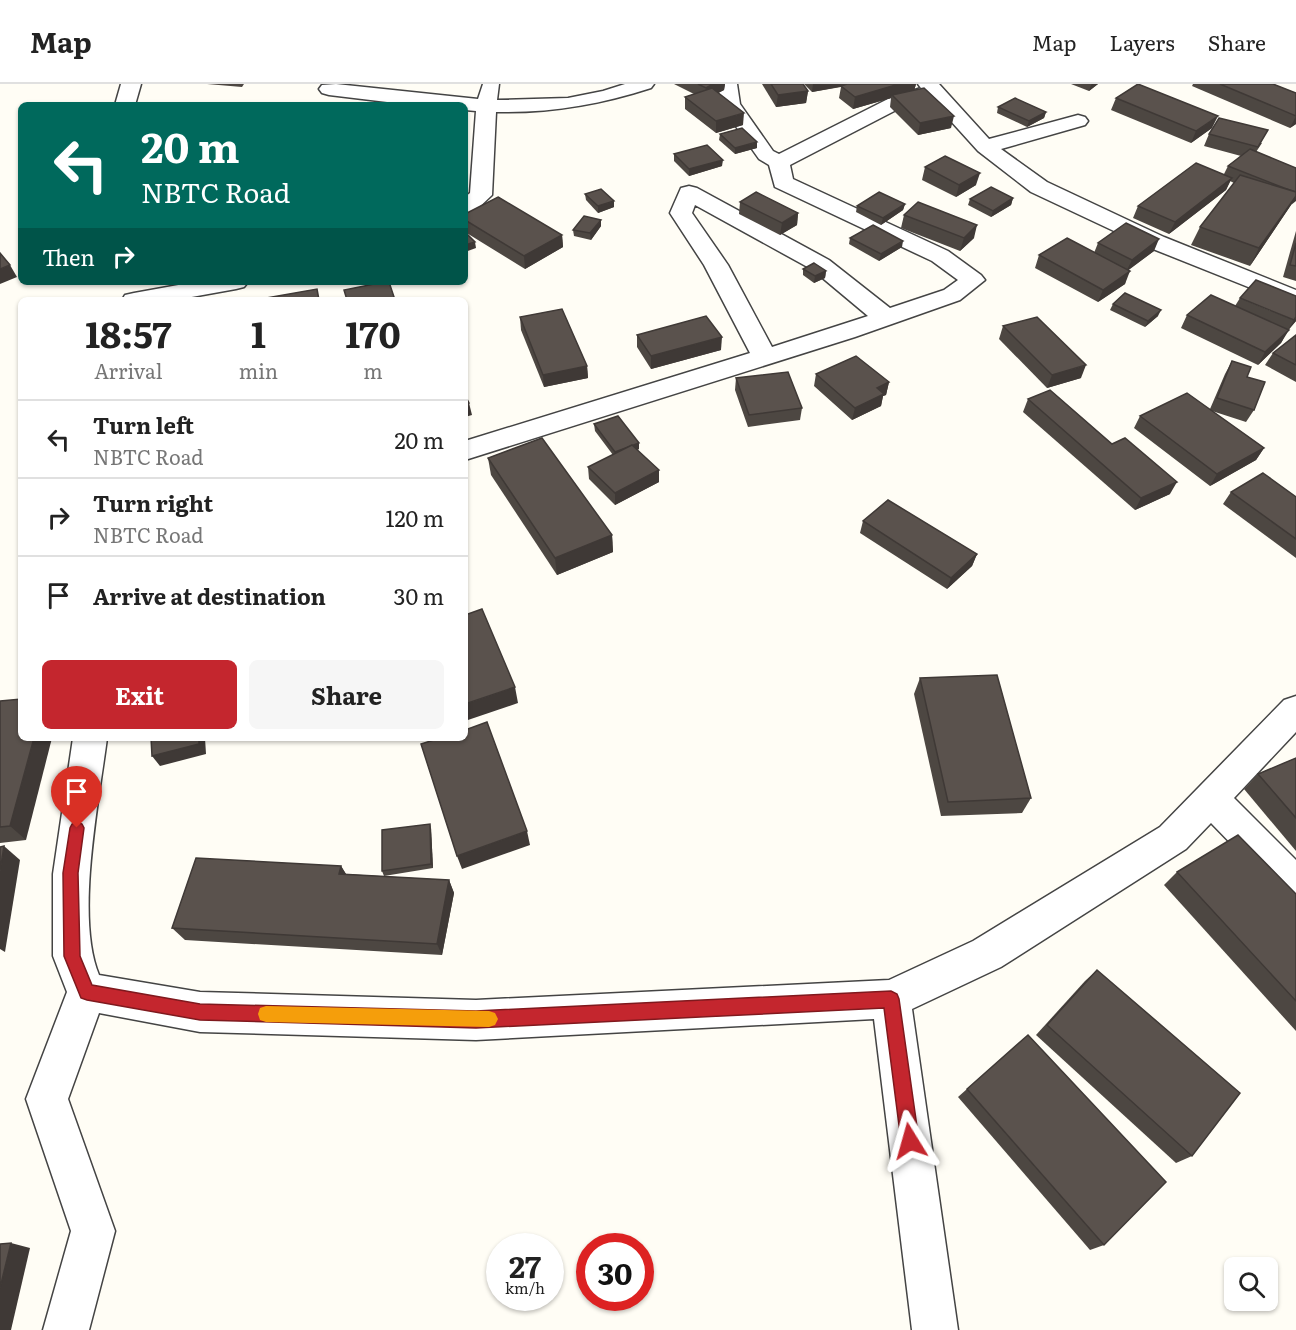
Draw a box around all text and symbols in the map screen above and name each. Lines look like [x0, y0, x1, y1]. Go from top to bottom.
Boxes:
text: Map [30, 20, 92, 62]
text: Map [1032, 26, 1077, 57]
text: Layers [1110, 26, 1175, 57]
text: Share [1208, 26, 1266, 57]
text: 20 m [141, 114, 240, 176]
icon: left [42, 126, 120, 204]
text: NBTC Road [141, 171, 290, 211]
text: Then [42, 240, 95, 273]
icon: right [107, 240, 140, 273]
text: 18:57 [85, 306, 172, 359]
text: 1 [251, 306, 266, 359]
text: 170 [345, 306, 401, 359]
text: Arrival [94, 355, 163, 385]
text: min [239, 355, 278, 385]
text: m [363, 355, 383, 385]
text: Turn left [93, 408, 194, 441]
icon: left [42, 423, 75, 456]
text: 20 m [394, 423, 444, 456]
text: NBTC Road [93, 441, 204, 471]
text: Turn right [93, 486, 213, 519]
icon: right [42, 501, 75, 534]
text: 120 m [385, 501, 444, 534]
text: NBTC Road [93, 519, 204, 549]
icon: arrive [42, 579, 75, 612]
text: Arrive at destination [93, 579, 326, 612]
text: 30 m [394, 579, 444, 612]
button: Exit [42, 660, 237, 729]
button: Share [249, 660, 444, 729]
pin [51, 766, 102, 828]
icon: arrive [60, 775, 93, 808]
position arrow [878, 1109, 942, 1173]
speed limit sign: 30 [576, 1233, 654, 1311]
text: 27 [509, 1243, 541, 1287]
map controls [1224, 1257, 1278, 1311]
button: search [1224, 1257, 1278, 1311]
text: km/h [505, 1276, 545, 1299]

